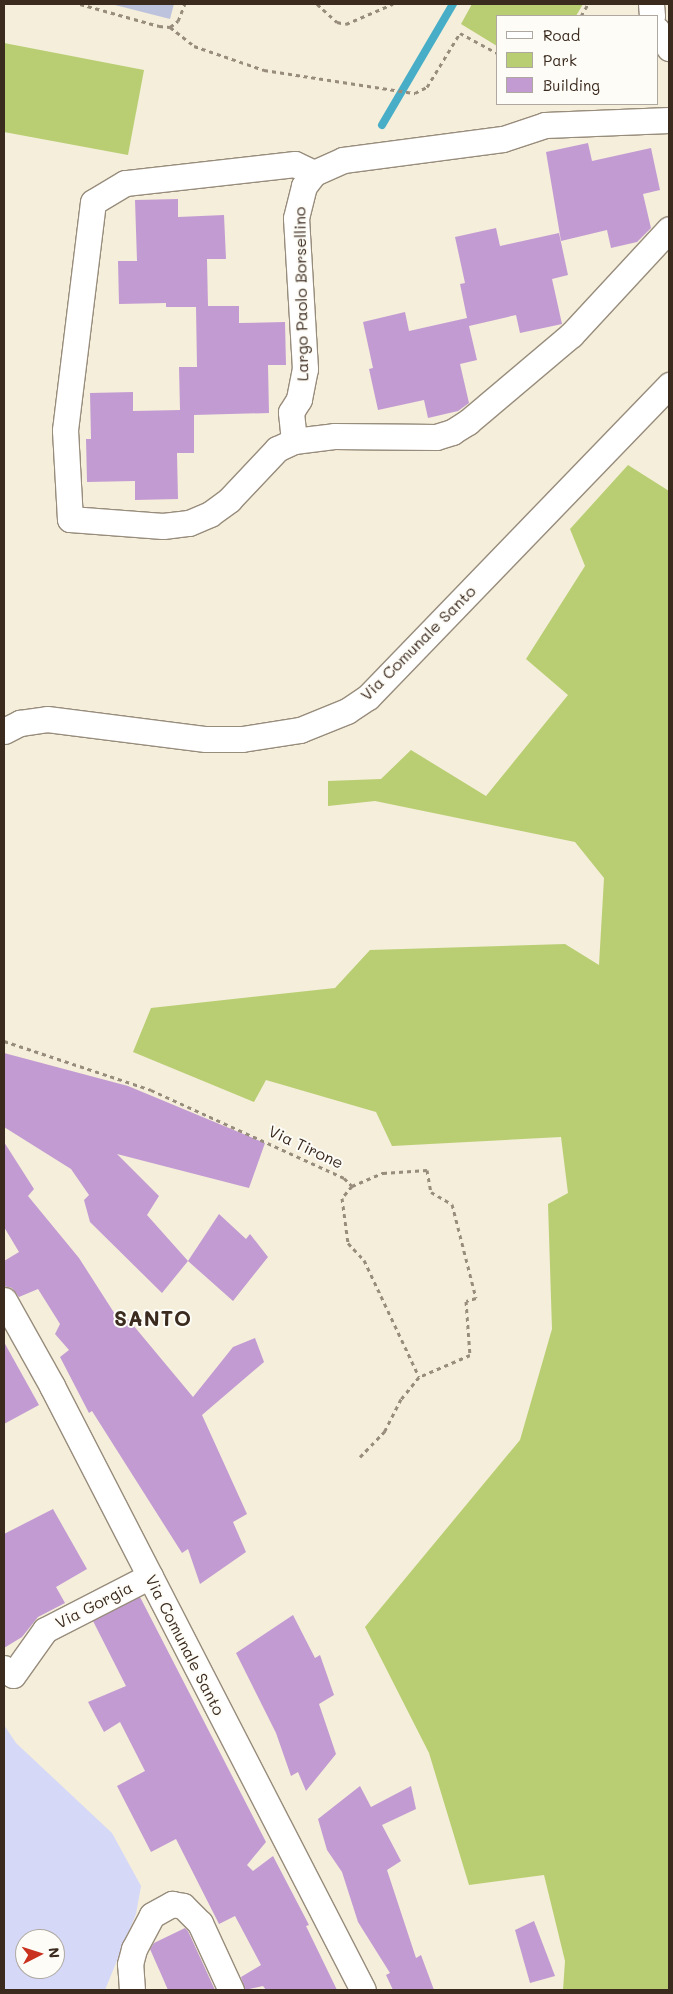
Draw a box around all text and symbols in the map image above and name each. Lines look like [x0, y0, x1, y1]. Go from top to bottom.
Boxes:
legend [496, 15, 658, 105]
text: Road [543, 25, 580, 45]
text: Park [543, 50, 577, 70]
text: Building [543, 75, 600, 95]
street label: Largo Paolo Borsellino [290, 207, 312, 381]
street label: Via Comunale Santo [356, 581, 480, 705]
street label: Via Tirone [266, 1121, 346, 1173]
district label: SANTO [113, 1305, 193, 1331]
street label: Via Comunale Santo [141, 1572, 229, 1718]
street label: Via Gorgia [52, 1577, 136, 1633]
north arrow [15, 1929, 65, 1979]
text: N [45, 1947, 64, 1959]

